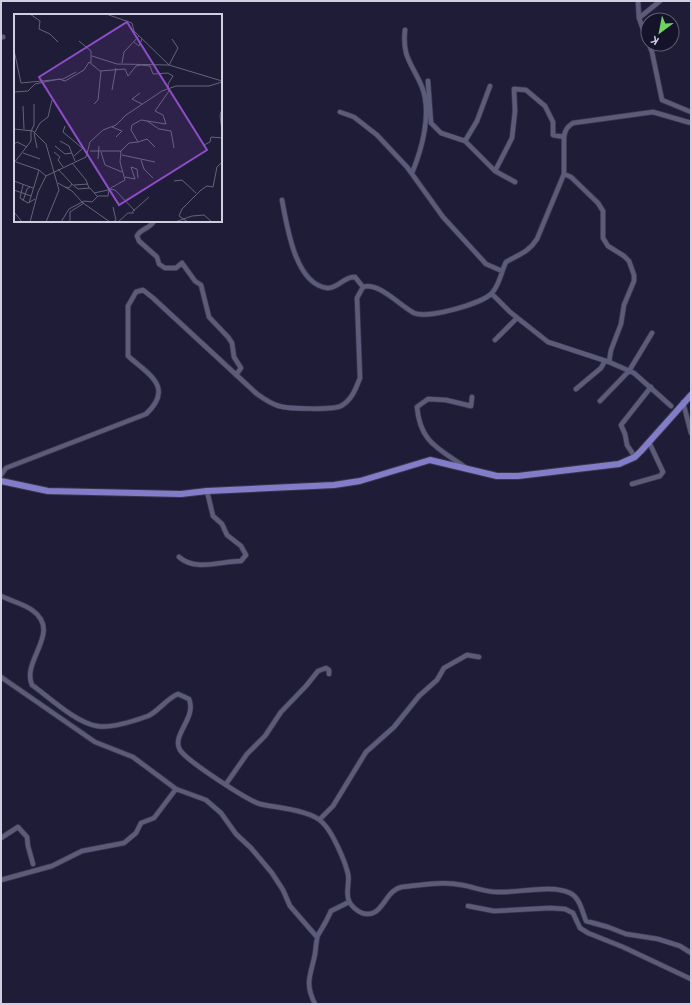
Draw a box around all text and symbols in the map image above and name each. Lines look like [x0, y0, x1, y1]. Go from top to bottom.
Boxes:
north arrow [640, 12, 680, 52]
inset map [14, 14, 222, 222]
text: K [648, 33, 661, 48]

